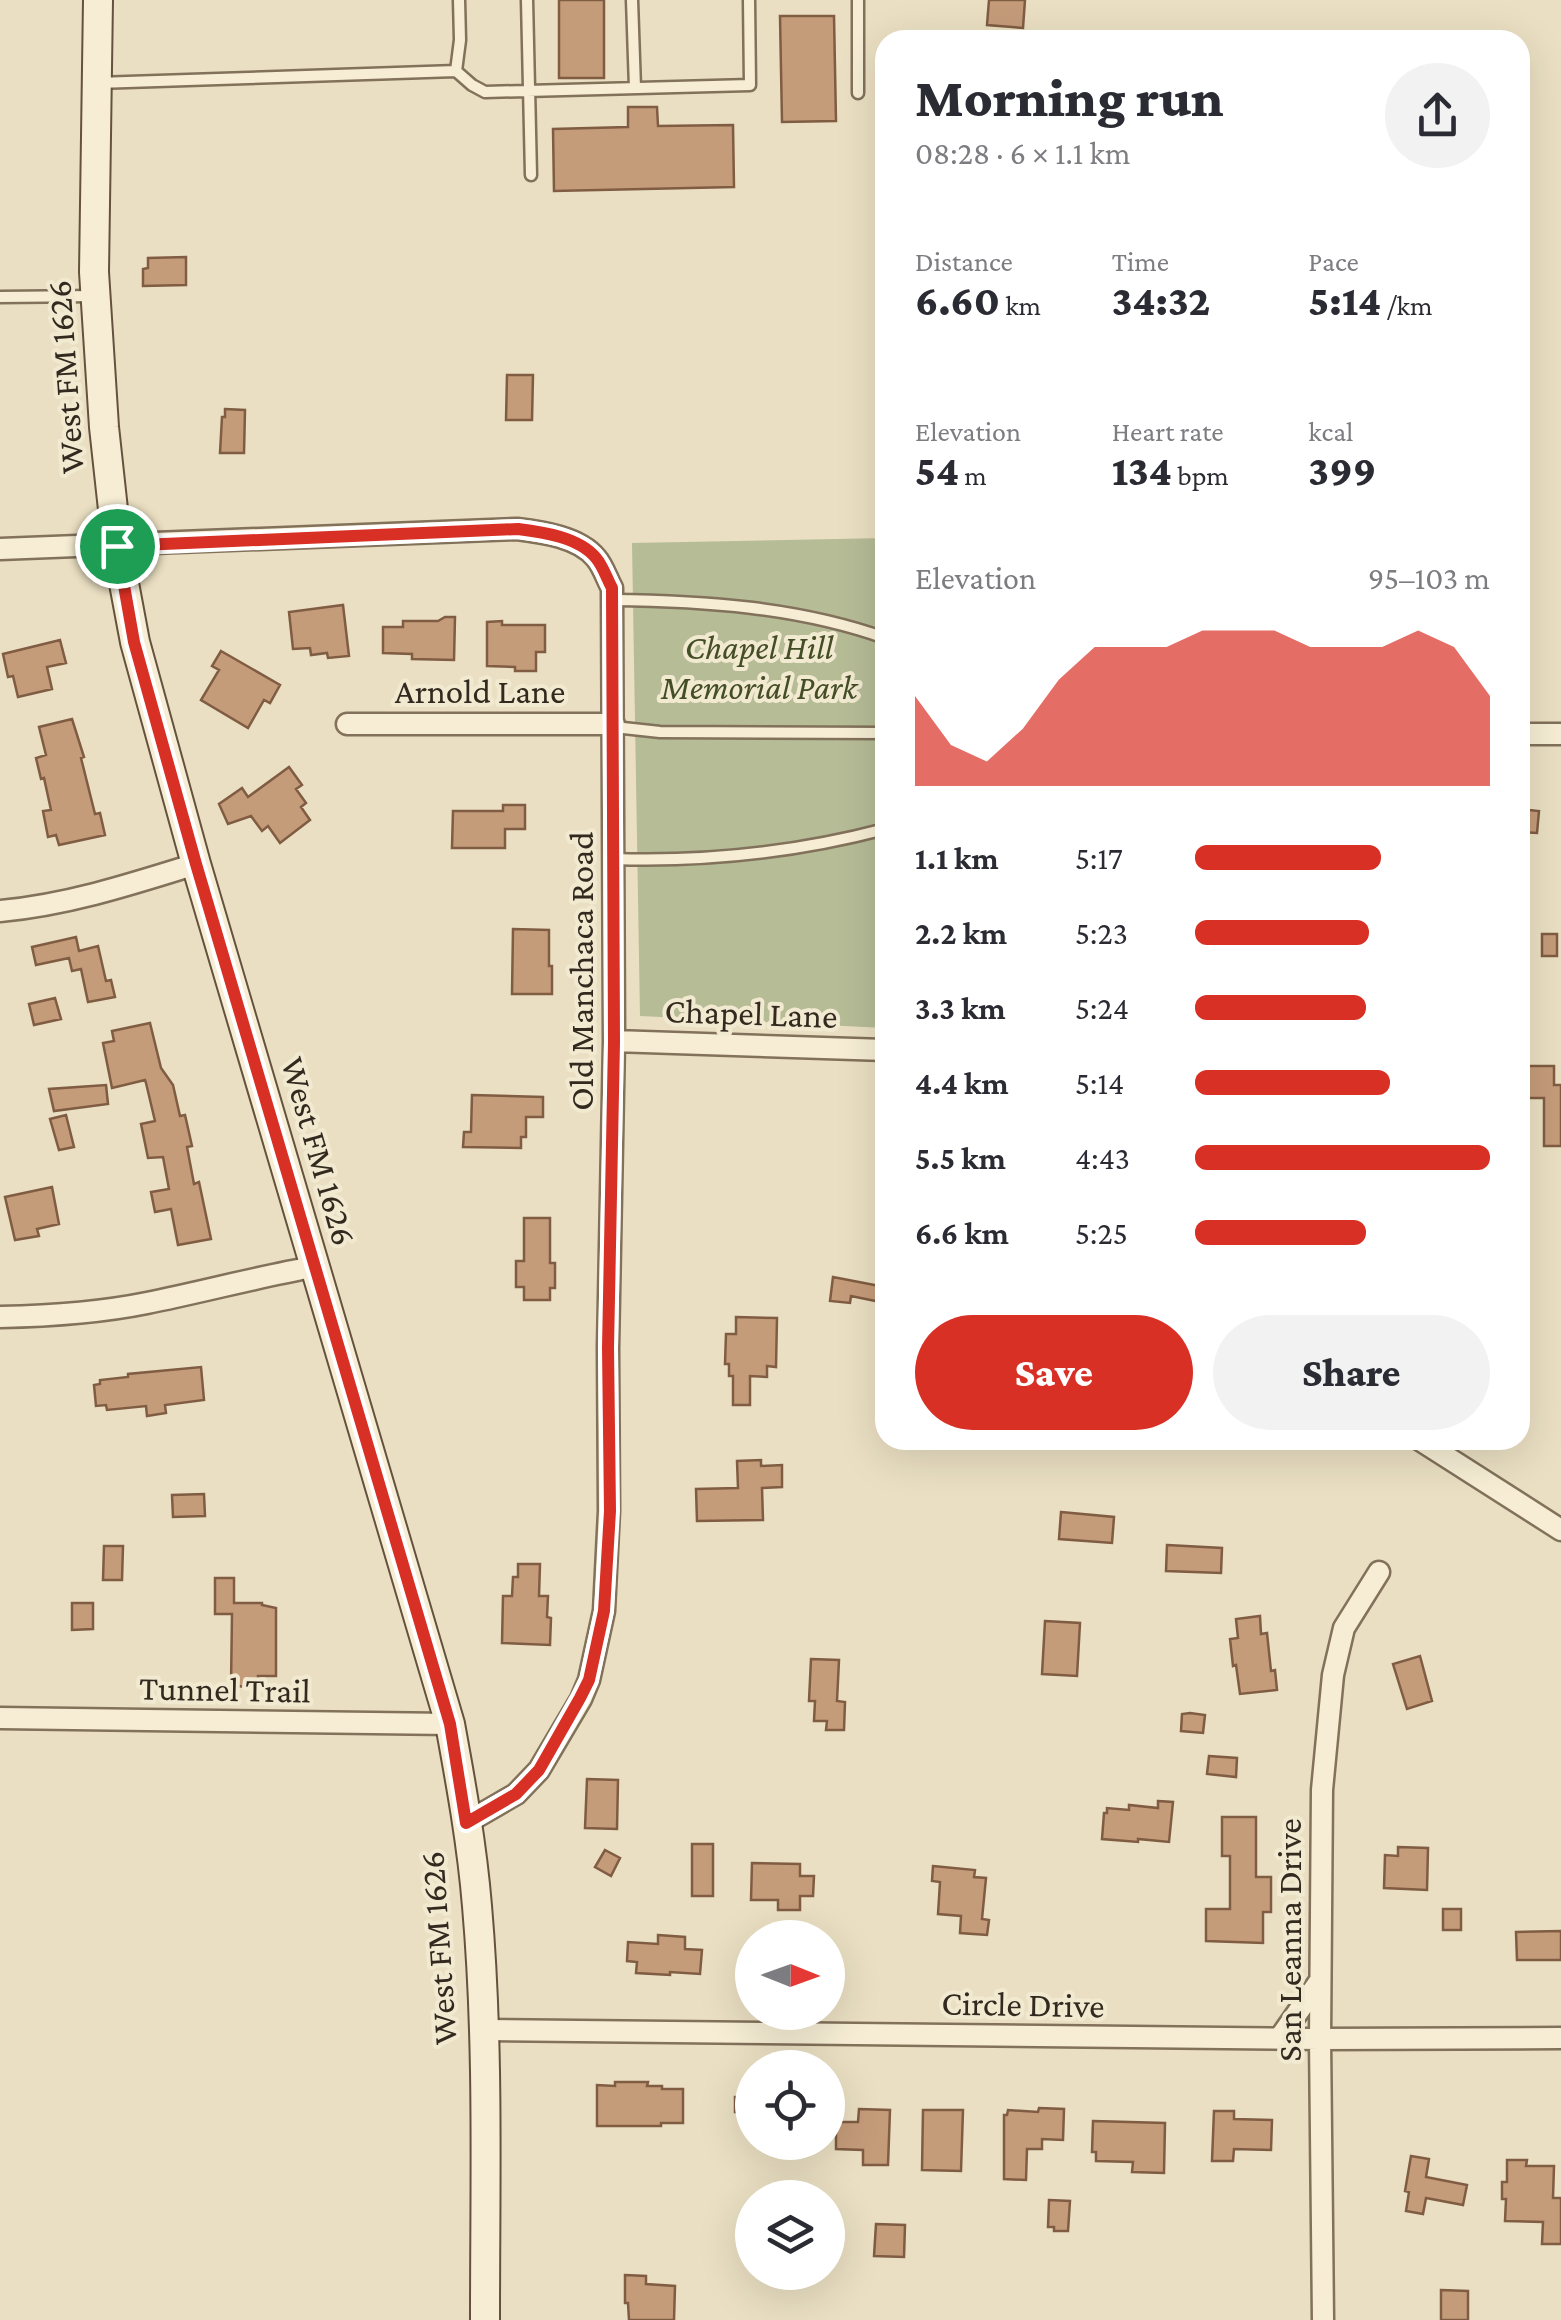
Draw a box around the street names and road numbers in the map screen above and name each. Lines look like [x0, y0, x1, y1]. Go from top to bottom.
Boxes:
street label: West FM 1626 [39, 279, 92, 475]
street label: Arnold Lane [395, 672, 565, 711]
street label: Old Manchaca Road [562, 831, 601, 1111]
street label: Chapel Lane [664, 991, 838, 1036]
street label: West FM 1626 [273, 1053, 364, 1250]
street label: Tunnel Trail [139, 1669, 311, 1710]
street label: San Leanna Drive [1270, 1818, 1309, 2062]
street label: West FM 1626 [412, 1850, 465, 2046]
street label: Circle Drive [941, 1984, 1105, 2025]

